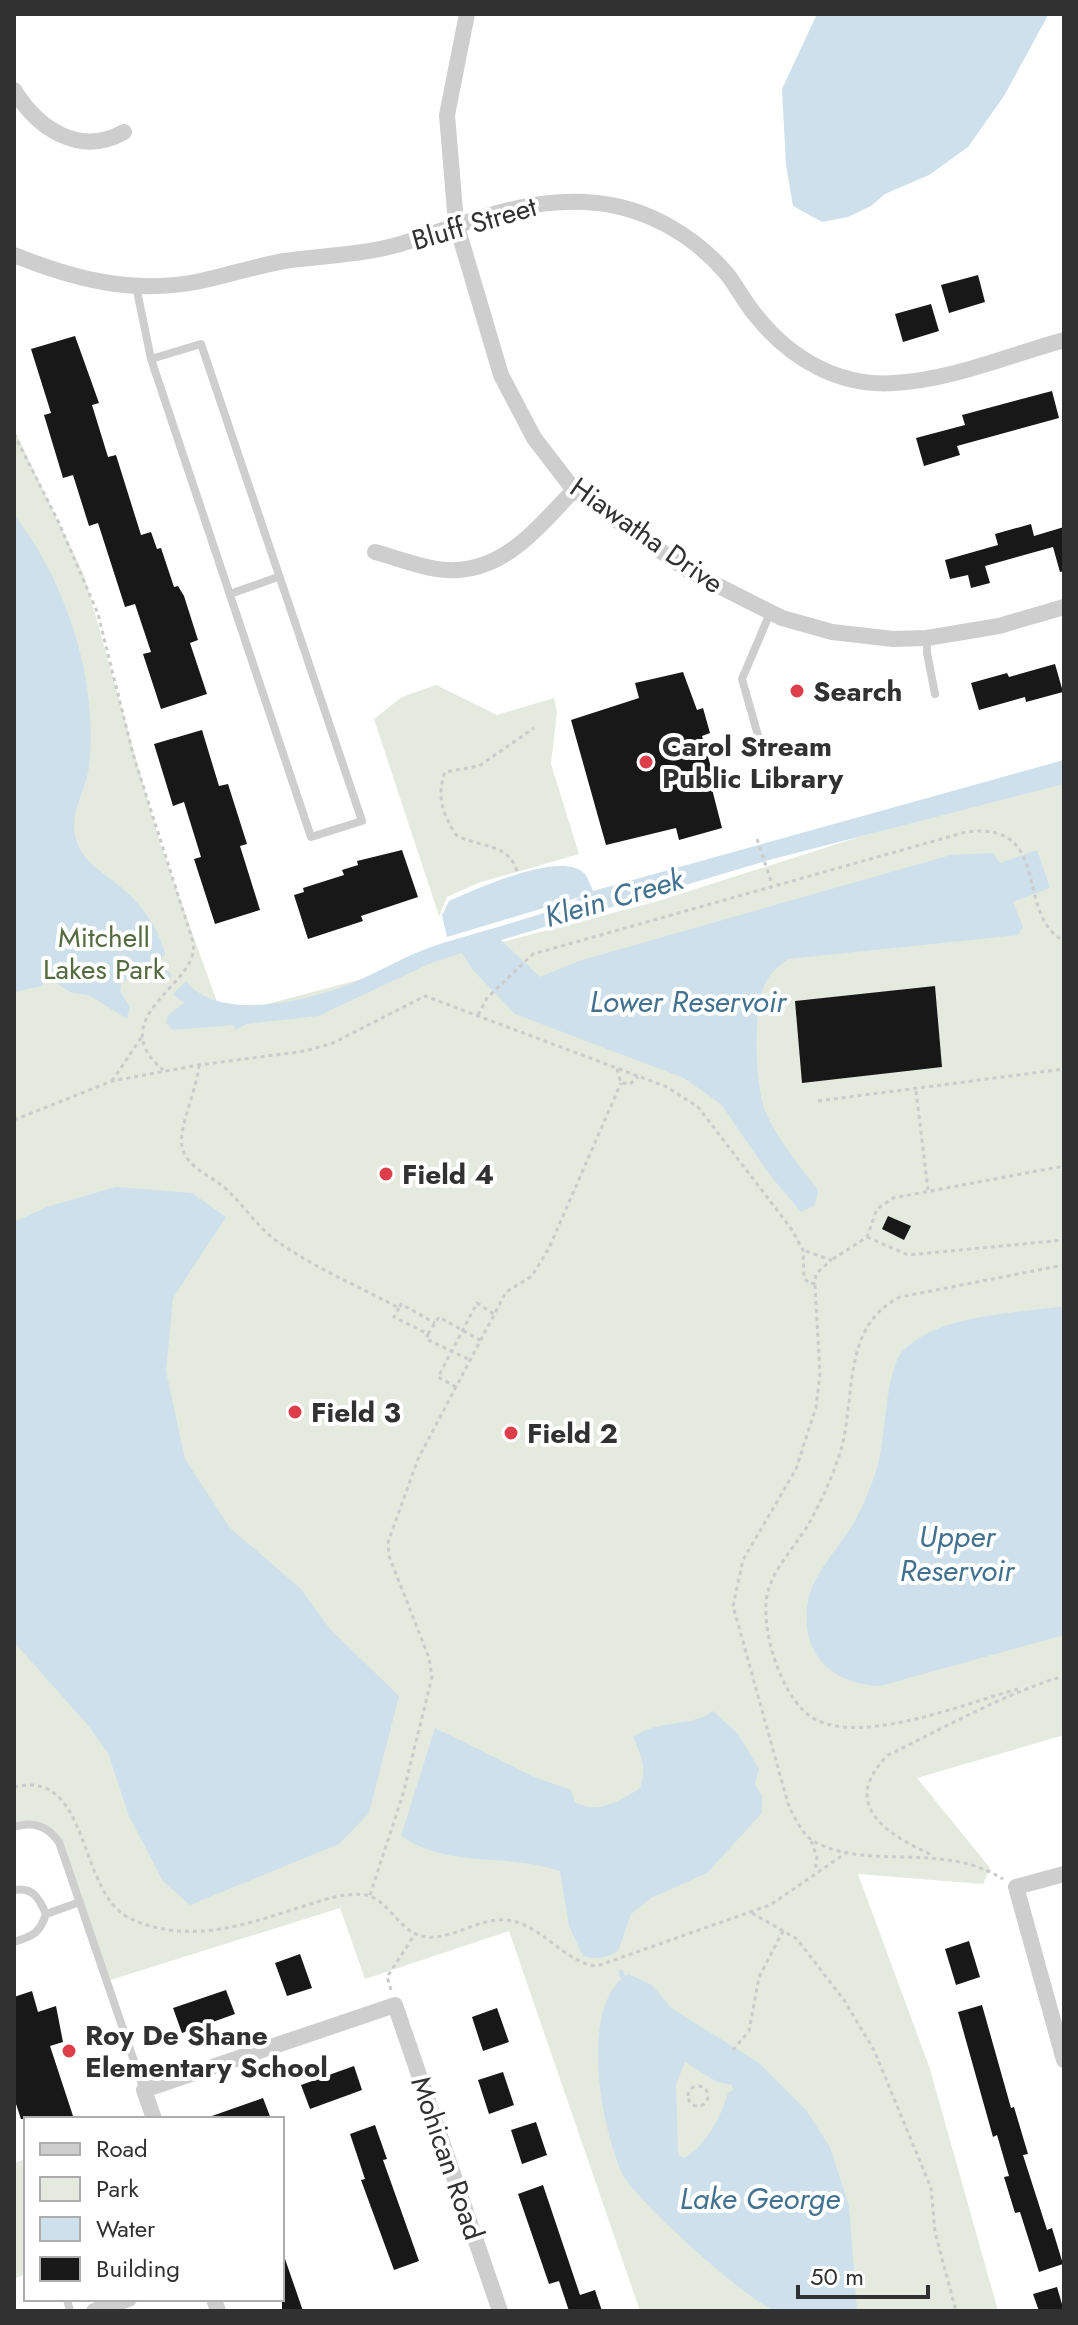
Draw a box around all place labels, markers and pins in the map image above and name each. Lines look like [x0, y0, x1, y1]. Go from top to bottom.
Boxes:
place label: Search [813, 671, 903, 712]
marker: Search [788, 682, 806, 700]
place label: Carol Stream Public Library [662, 726, 844, 799]
marker: Carol Stream Public Library [637, 753, 655, 771]
place label: Field 4 [402, 1154, 494, 1195]
marker: Field 4 [377, 1165, 395, 1183]
place label: Field 3 [311, 1392, 401, 1433]
marker: Field 3 [286, 1403, 304, 1421]
place label: Field 2 [527, 1413, 618, 1454]
marker: Field 2 [502, 1424, 520, 1442]
place label: Roy De Shane Elementary School [85, 2015, 328, 2088]
marker: Roy De Shane Elementary School [60, 2042, 78, 2060]

